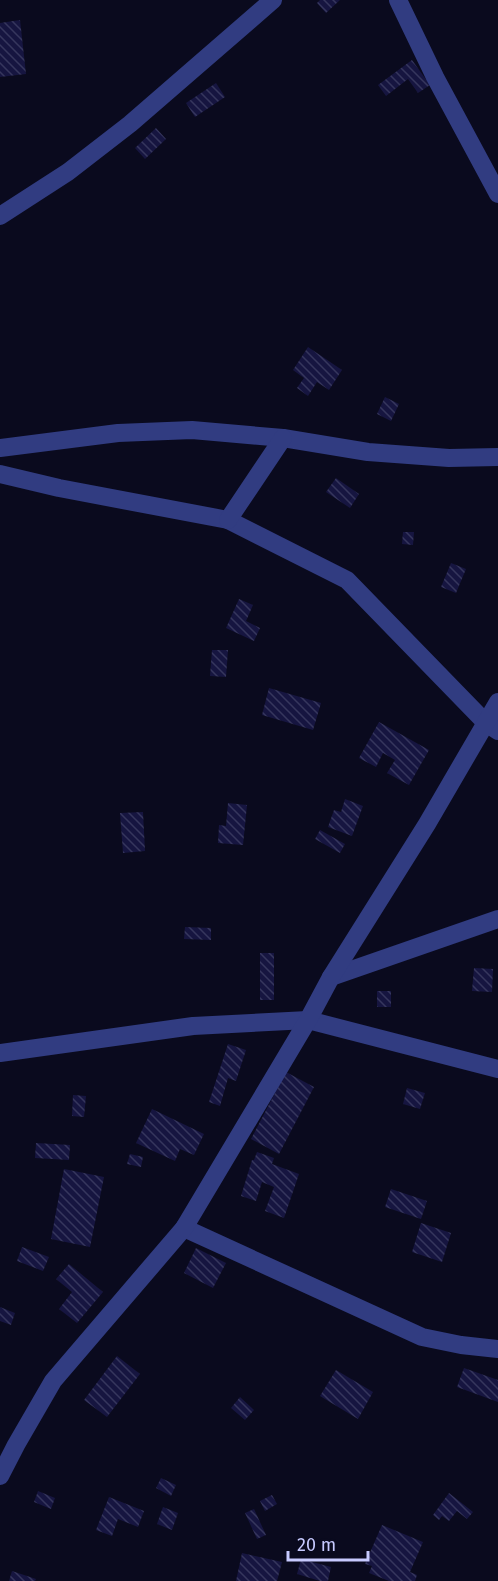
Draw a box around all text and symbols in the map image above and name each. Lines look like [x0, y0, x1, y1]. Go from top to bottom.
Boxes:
scale bar [288, 1524, 368, 1562]
text: 20 m [297, 1534, 336, 1556]

